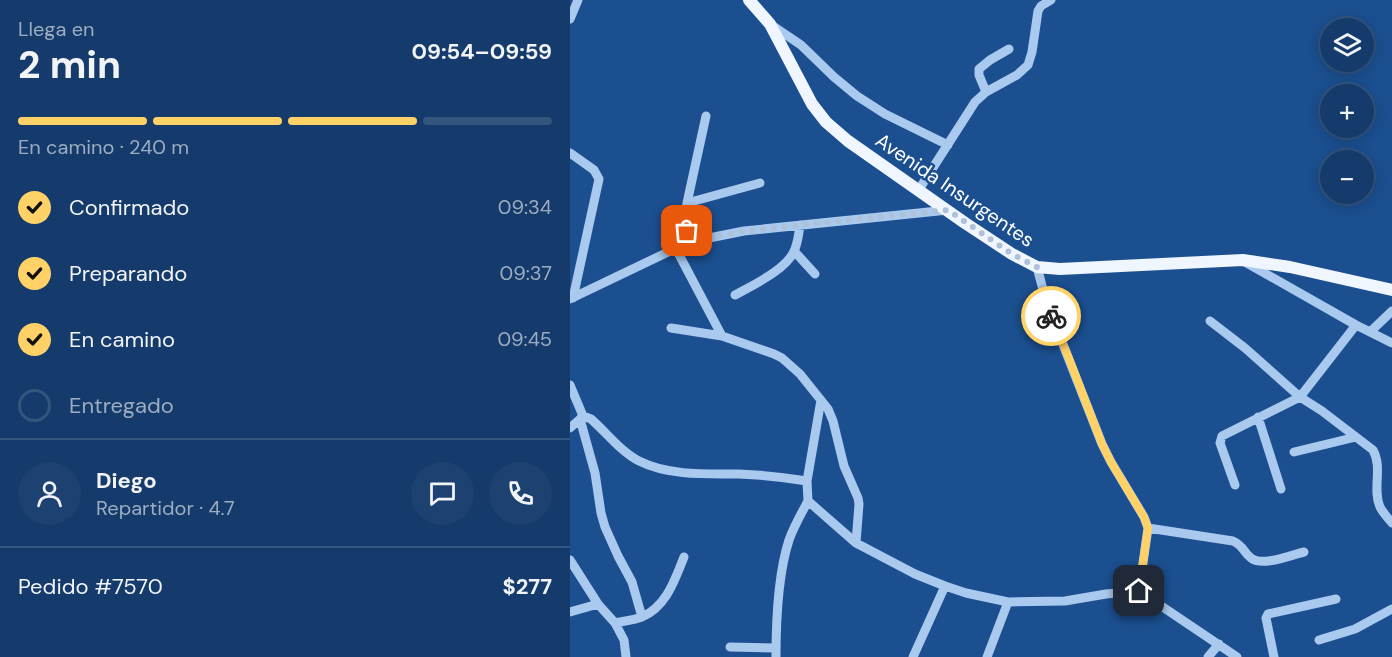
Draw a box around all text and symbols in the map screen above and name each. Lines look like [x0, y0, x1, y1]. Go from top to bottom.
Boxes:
text: Llega en [18, 16, 95, 42]
map controls [1320, 18, 1374, 204]
button: layers [1320, 18, 1374, 72]
text: 09:54–09:59 [411, 37, 552, 66]
text: 2 min [18, 39, 121, 90]
button: + [1320, 84, 1374, 138]
street label: Avenida Insurgentes [871, 127, 1039, 253]
text: En camino · 240 m [18, 134, 189, 160]
button: − [1320, 150, 1374, 204]
icon: check [18, 191, 51, 224]
text: Confirmado [69, 193, 189, 222]
text: 09:34 [498, 194, 552, 220]
pin [661, 205, 712, 256]
icon: bag [670, 214, 703, 247]
icon: check [18, 257, 51, 290]
text: Preparando [69, 259, 187, 288]
text: 09:37 [500, 260, 552, 286]
courier [1021, 286, 1081, 346]
icon: bike [1035, 300, 1068, 333]
icon: check [18, 323, 51, 356]
text: En camino [69, 325, 175, 354]
text: 09:45 [497, 326, 552, 352]
text: Entregado [69, 391, 174, 420]
button: person [18, 462, 81, 525]
button: chat [411, 462, 474, 525]
button: phone [489, 462, 552, 525]
text: Diego [96, 466, 157, 495]
text: Repartidor · 4.7 [96, 495, 235, 521]
pin [1113, 565, 1164, 616]
text: Pedido #7570 [18, 572, 163, 601]
text: $277 [503, 572, 552, 601]
icon: home [1122, 574, 1155, 607]

